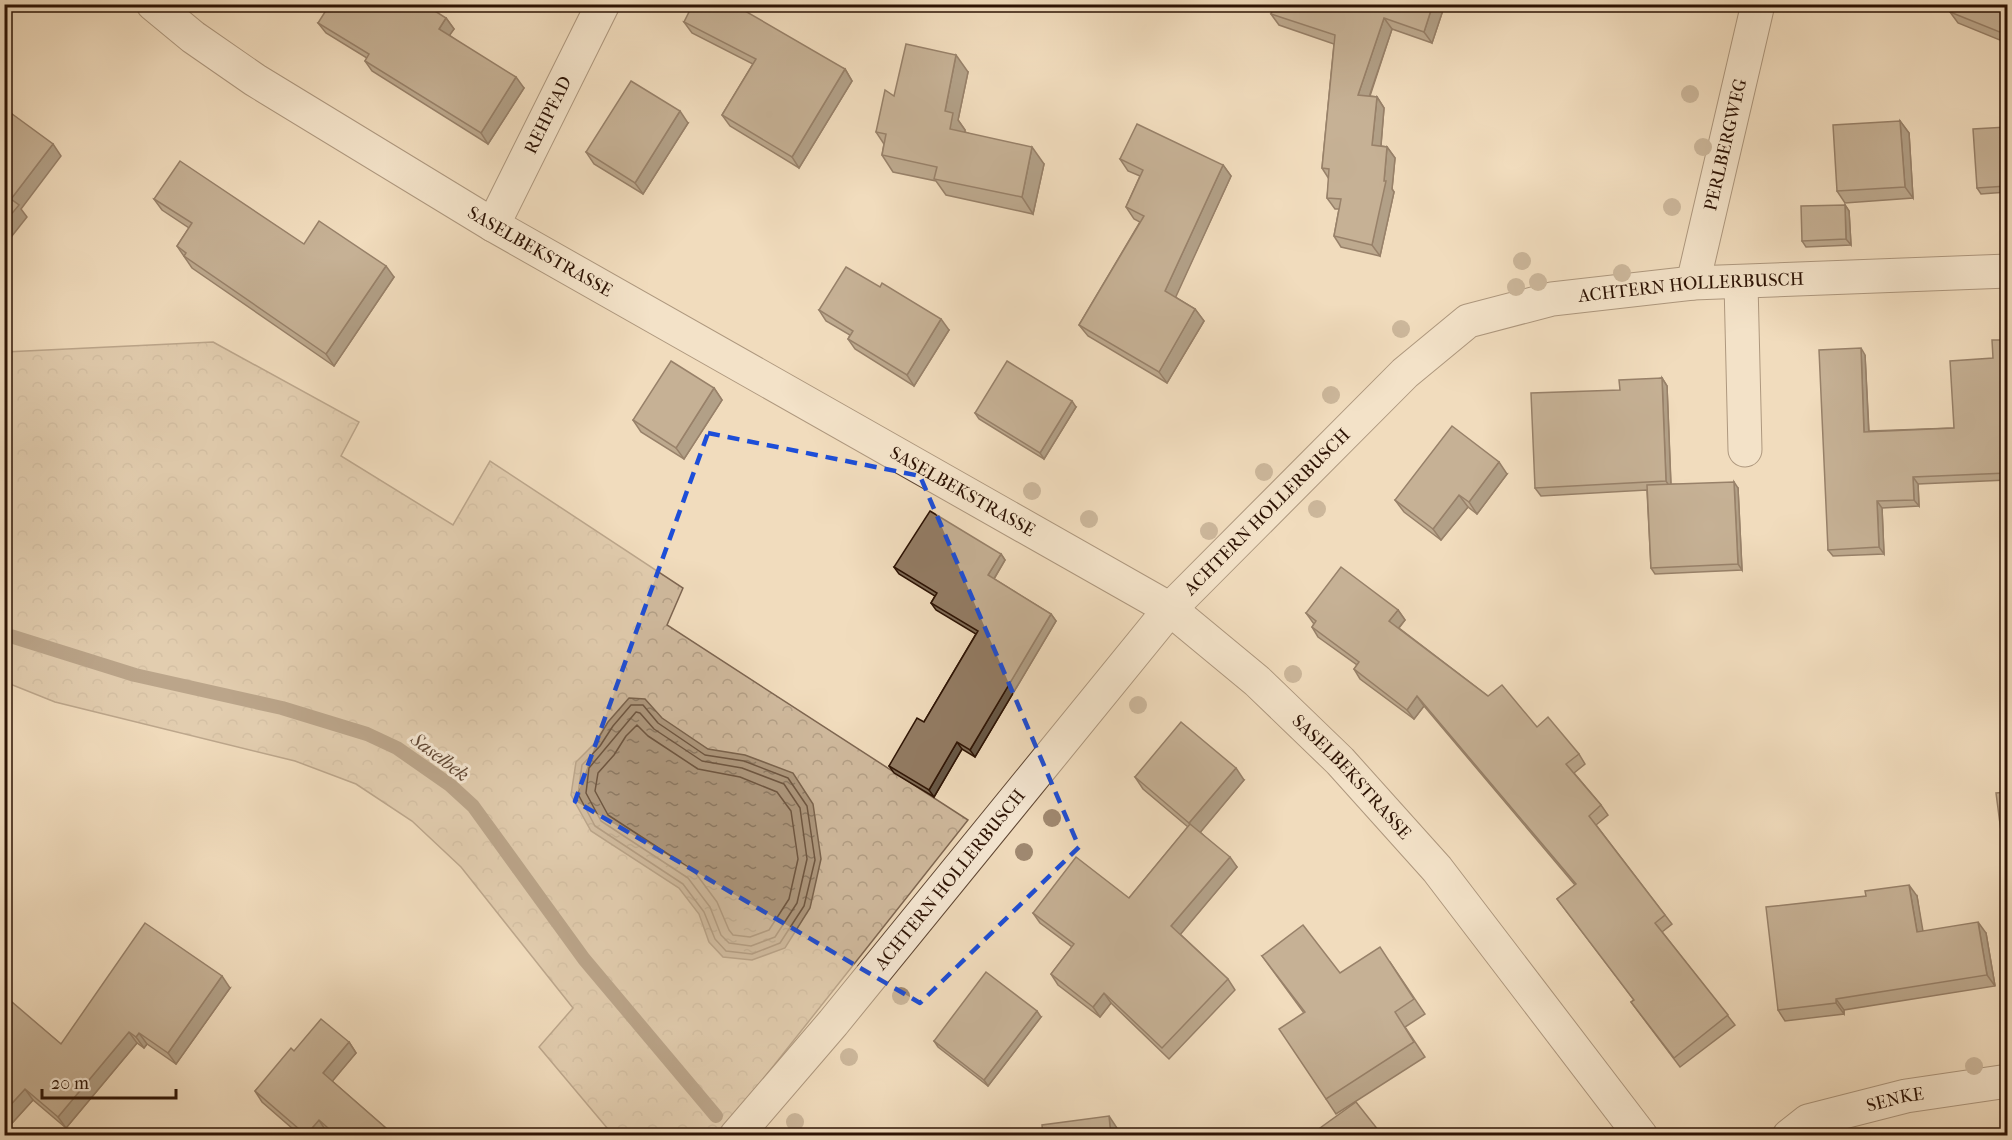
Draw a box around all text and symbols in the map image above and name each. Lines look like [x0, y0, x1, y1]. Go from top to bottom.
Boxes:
street label: REHPFAD [520, 73, 576, 157]
street label: PERLBERGWEG [1700, 76, 1751, 213]
street label: SASELBEKSTRASSE [464, 202, 616, 301]
street label: ACHTERN HOLLERBUSCH [1576, 268, 1804, 307]
street label: ACHTERN HOLLERBUSCH [1179, 424, 1354, 600]
street label: SASELBEKSTRASSE [886, 442, 1039, 541]
street label: SASELBEKSTRASSE [1288, 710, 1415, 843]
water label: Saselbek [405, 727, 474, 786]
street label: ACHTERN HOLLERBUSCH [870, 785, 1029, 975]
scale bar [42, 1062, 176, 1100]
text: 20 m [51, 1073, 89, 1094]
street label: SENKE [1864, 1083, 1925, 1116]

